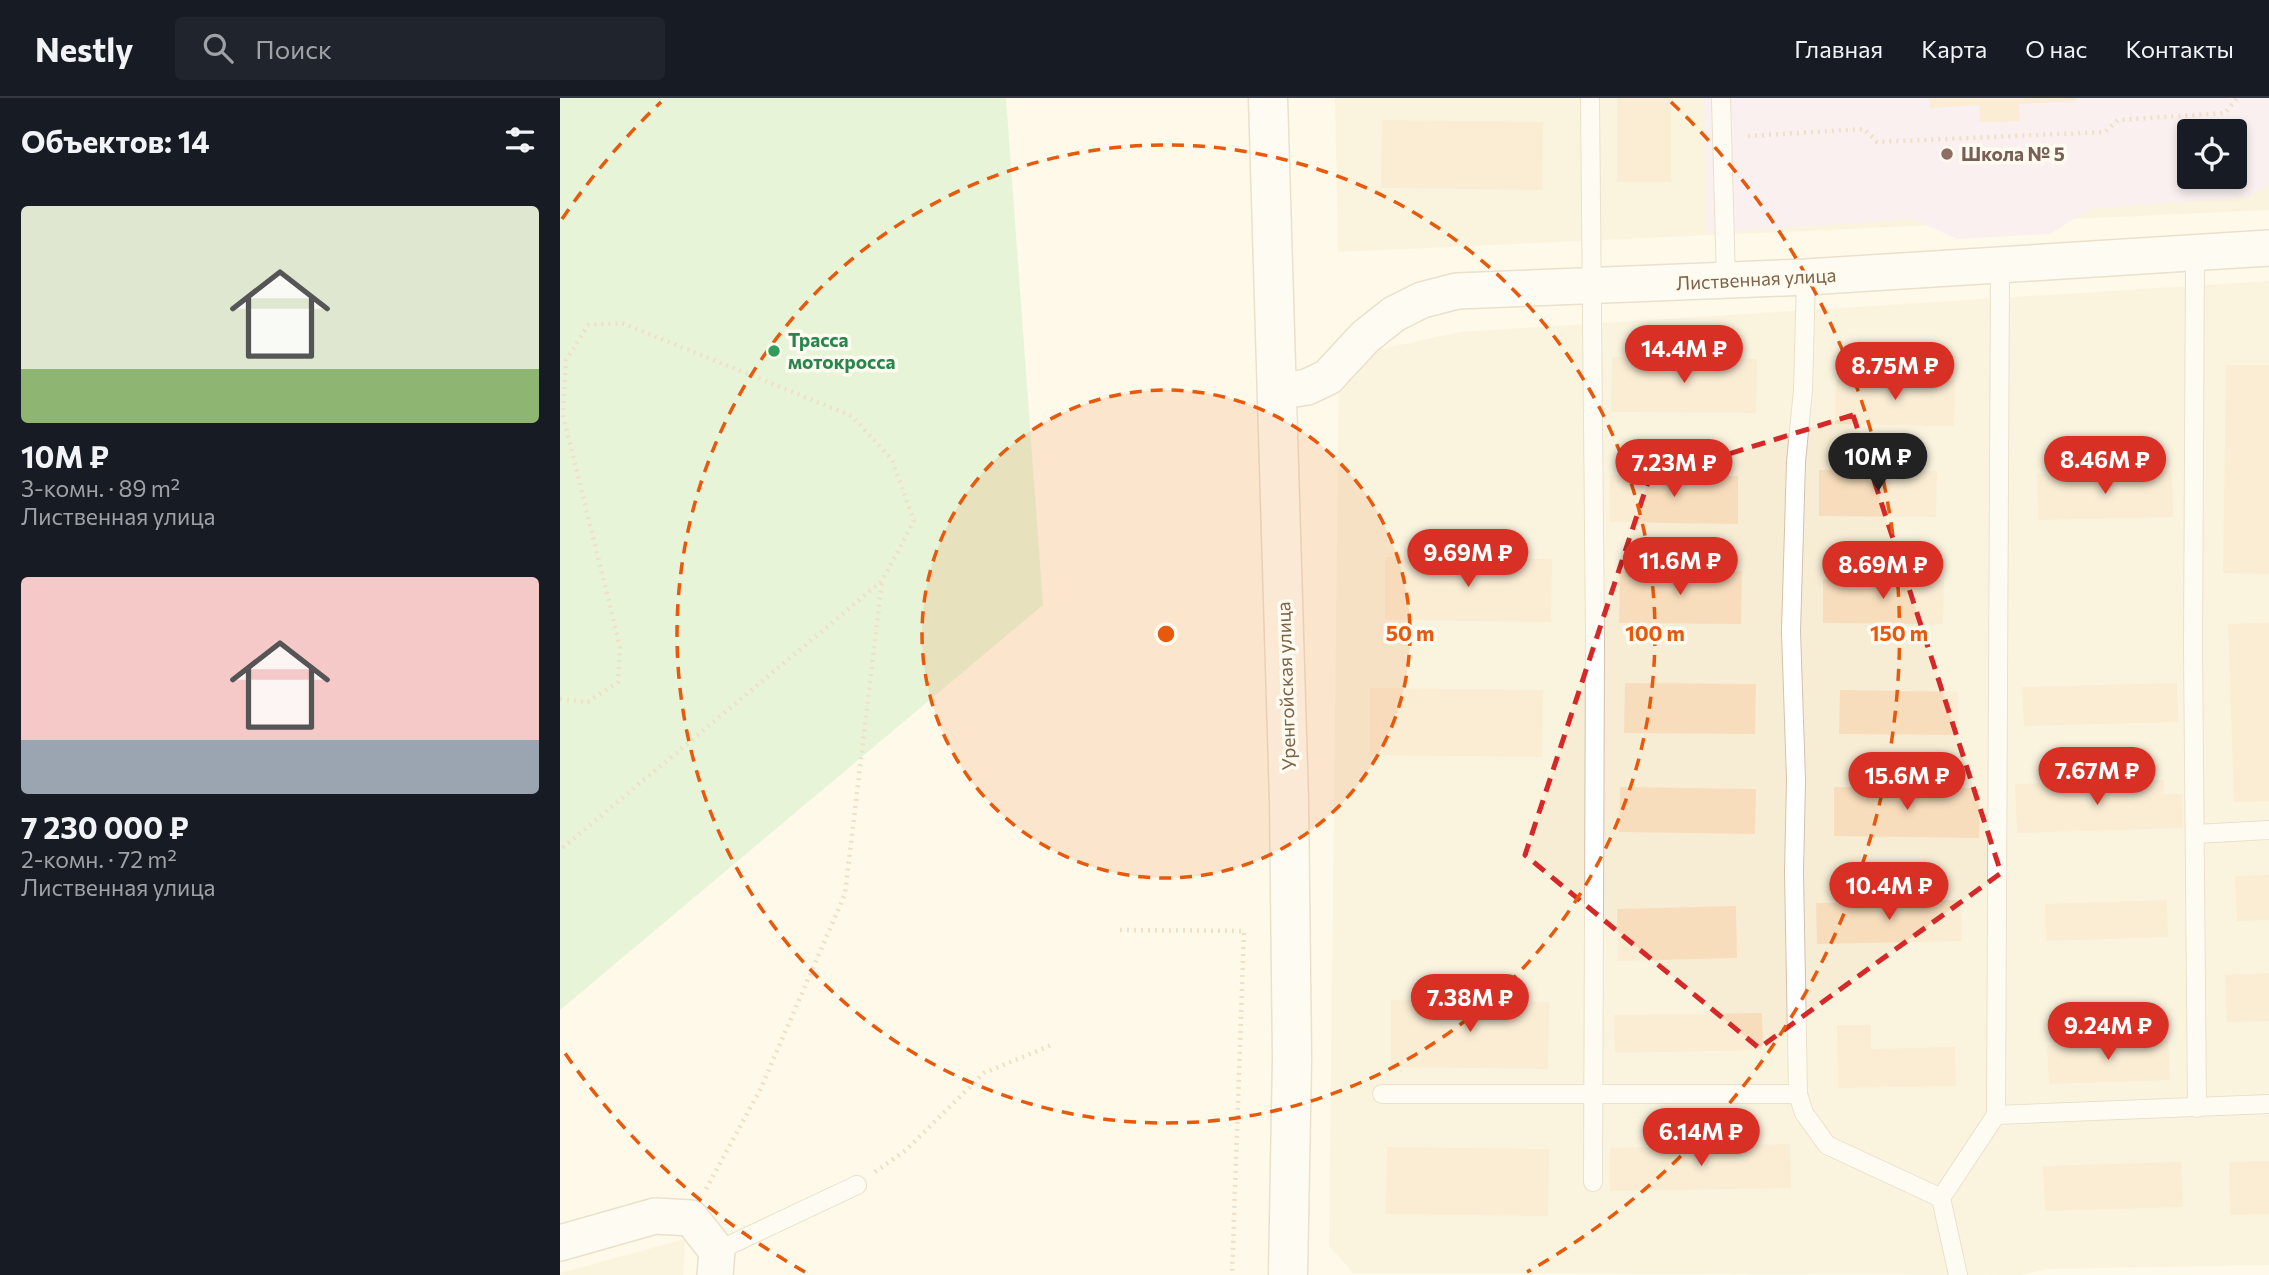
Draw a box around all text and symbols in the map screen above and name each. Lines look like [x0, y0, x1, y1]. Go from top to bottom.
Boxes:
search box [175, 17, 665, 80]
text: Nestly [35, 28, 133, 69]
icon: search [199, 29, 237, 67]
text: Поиск [255, 33, 332, 64]
text: Главная [1794, 34, 1883, 63]
text: Карта [1921, 34, 1987, 63]
text: О нас [2025, 34, 2087, 63]
text: Контакты [2125, 34, 2234, 63]
map controls [2177, 119, 2247, 189]
button: locate [2177, 119, 2247, 189]
icon: filters [501, 121, 539, 159]
text: Объектов: 14 [21, 122, 210, 159]
place label: Школа № 5 [1961, 142, 2065, 165]
marker: Школа № 5 [1939, 146, 1955, 162]
icon: home [217, 251, 343, 377]
street label: Лиственная улица [1675, 263, 1837, 294]
pin: 14.4M ₽ [1619, 326, 1749, 385]
place label: Трасса мотокросса [788, 328, 895, 373]
text: 14.4M ₽ [1641, 334, 1727, 362]
pin: 8.75M ₽ [1830, 342, 1960, 402]
marker: Трасса мотокросса [766, 343, 782, 359]
text: 8.75M ₽ [1851, 351, 1939, 379]
pin: 10M ₽ [1829, 434, 1927, 493]
pin: 8.46M ₽ [2040, 436, 2170, 496]
text: 10M ₽ [21, 437, 109, 474]
pin: 7.23M ₽ [1609, 440, 1739, 499]
text: 10M ₽ [1844, 442, 1912, 470]
text: 8.46M ₽ [2060, 445, 2150, 473]
text: 7.23M ₽ [1631, 448, 1717, 476]
text: 3-комн. · 89 m² [21, 474, 180, 502]
text: Лиственная улица [21, 502, 216, 530]
pin: 9.69M ₽ [1403, 530, 1533, 589]
text: 9.69M ₽ [1423, 538, 1513, 566]
pin: 11.6M ₽ [1615, 538, 1745, 597]
pin: 8.69M ₽ [1818, 542, 1948, 601]
text: 11.6M ₽ [1639, 546, 1721, 574]
text: 8.69M ₽ [1838, 550, 1928, 578]
street label: Уренгойская улица [1271, 601, 1300, 771]
text: 50 m [1386, 620, 1434, 645]
text: 100 m [1625, 620, 1685, 645]
text: 150 m [1870, 620, 1928, 645]
icon: home [217, 622, 343, 748]
centre of rings [1154, 622, 1178, 646]
pin: 7.67M ₽ [2032, 748, 2162, 807]
pin: 15.6M ₽ [1842, 752, 1972, 812]
text: 7.67M ₽ [2055, 756, 2139, 784]
text: 15.6M ₽ [1864, 761, 1950, 789]
text: 7 230 000 ₽ [21, 808, 189, 845]
text: 2-комн. · 72 m² [21, 845, 177, 873]
pin: 10.4M ₽ [1824, 862, 1954, 922]
text: 10.4M ₽ [1845, 871, 1933, 899]
text: Лиственная улица [21, 873, 216, 901]
pin: 7.38M ₽ [1405, 974, 1535, 1034]
text: 7.38M ₽ [1427, 983, 1513, 1011]
pin: 9.24M ₽ [2043, 1002, 2173, 1062]
text: 9.24M ₽ [2064, 1011, 2152, 1039]
pin: 6.14M ₽ [1636, 1108, 1766, 1168]
text: 6.14M ₽ [1659, 1117, 1743, 1145]

